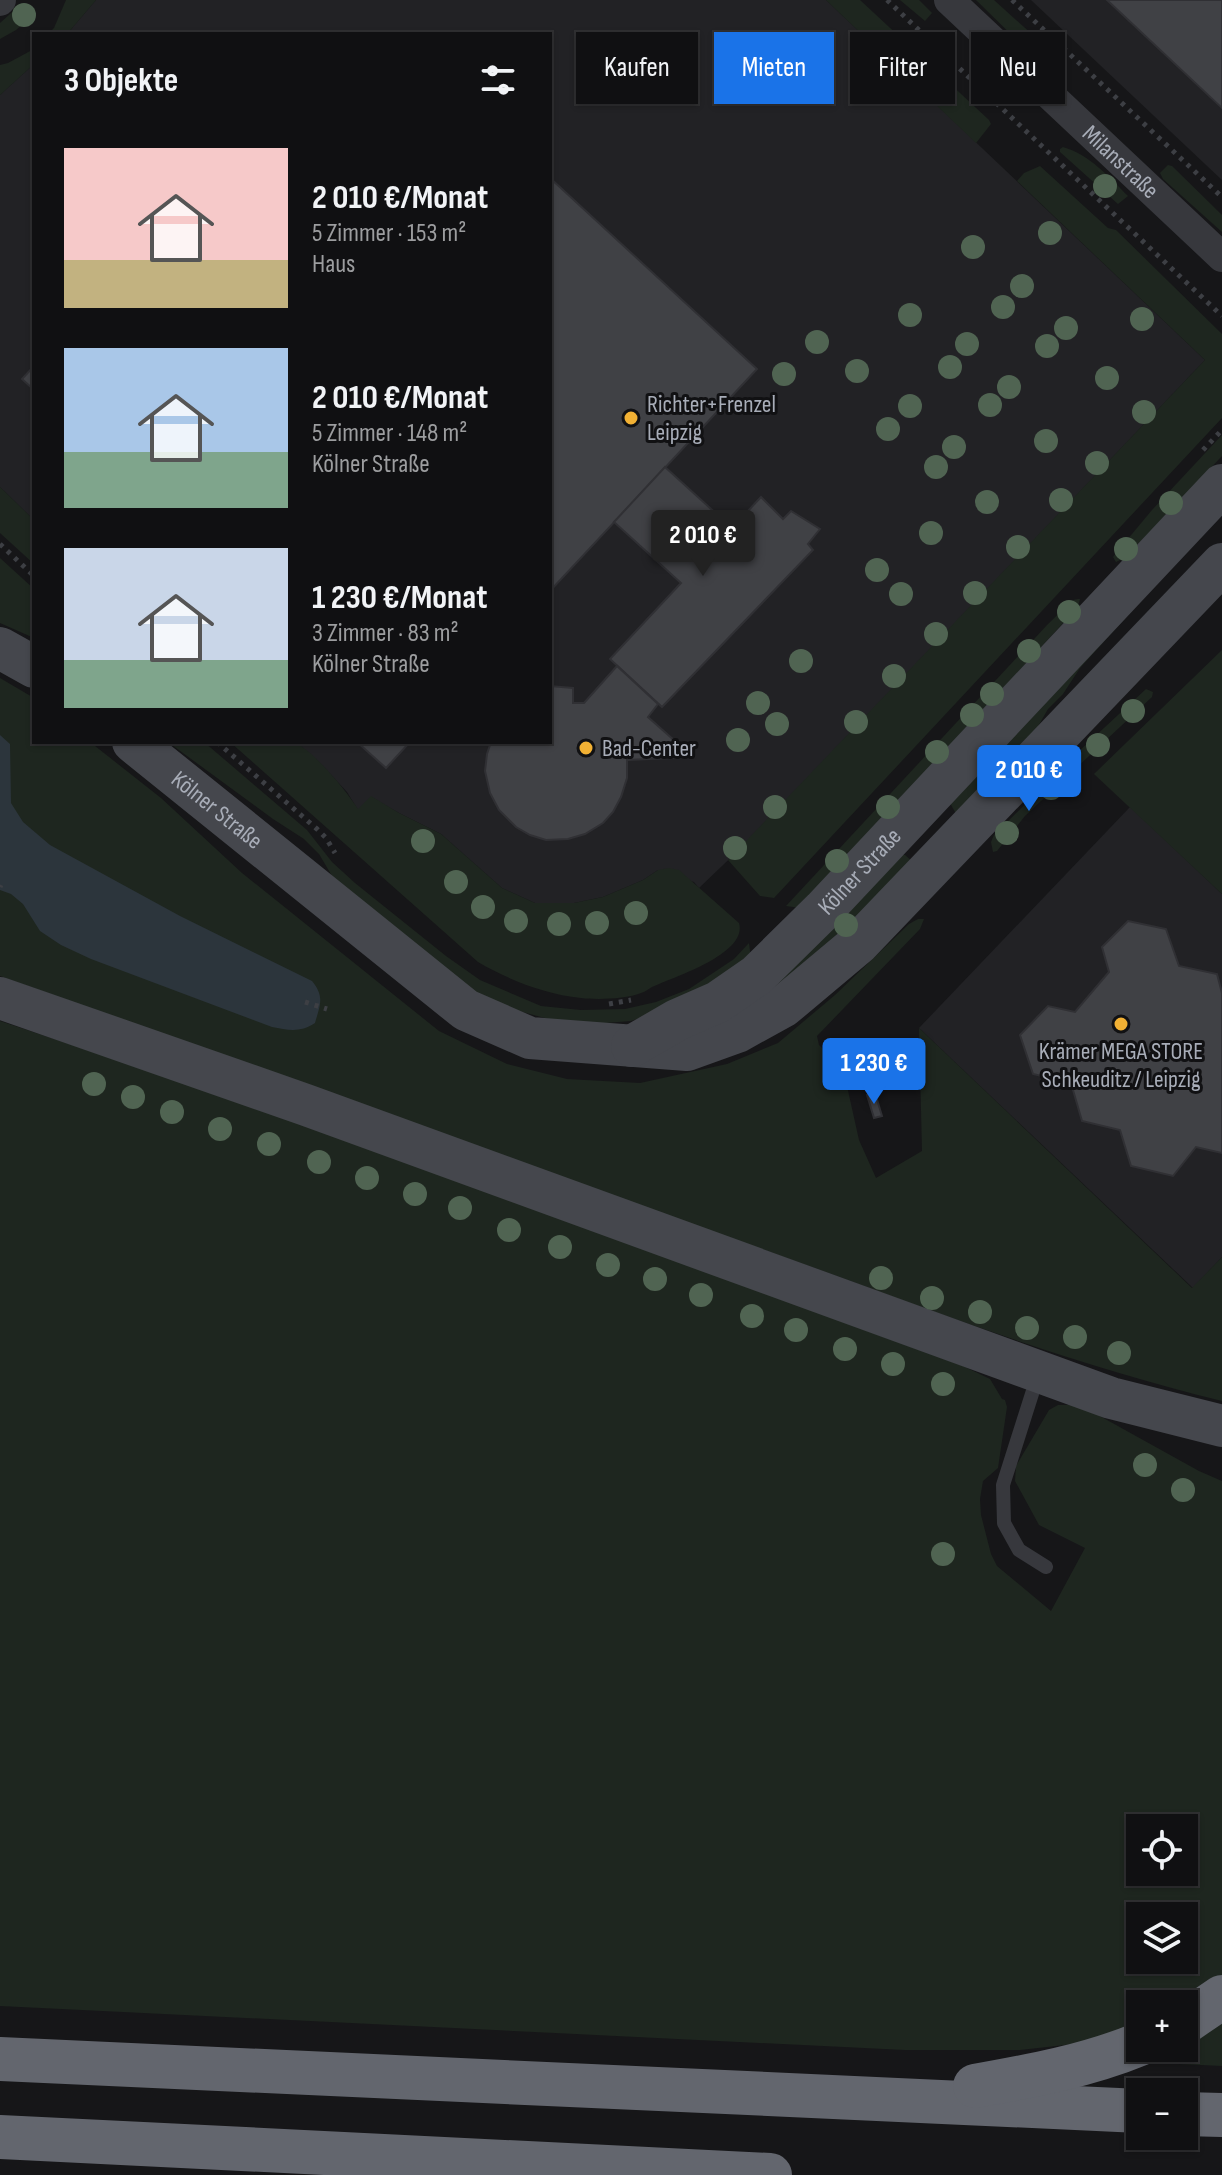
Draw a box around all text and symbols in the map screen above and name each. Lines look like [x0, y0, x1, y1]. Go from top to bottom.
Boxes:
chip: Kaufen [576, 32, 698, 104]
chip: Mieten [714, 32, 834, 104]
chip: Filter [850, 32, 955, 104]
chip: Neu [971, 32, 1065, 104]
icon: filters [476, 58, 520, 102]
text: 3 Objekte [64, 60, 178, 101]
street label: Milanstraße [1077, 119, 1165, 205]
text: 2 010 €/Monat [312, 177, 488, 218]
icon: home [128, 180, 224, 276]
text: 5 Zimmer · 153 m² [312, 218, 466, 249]
text: Haus [312, 249, 355, 280]
text: 2 010 €/Monat [312, 377, 488, 418]
icon: home [128, 380, 224, 476]
place label: Richter+Frenzel Leipzig [647, 390, 776, 447]
marker: Richter+Frenzel Leipzig [622, 409, 640, 427]
text: 5 Zimmer · 148 m² [312, 418, 467, 449]
text: Kölner Straße [312, 449, 430, 480]
pin: 2 010 € [629, 510, 777, 578]
text: 2 010 € [669, 520, 737, 551]
text: 1 230 €/Monat [312, 577, 487, 618]
icon: home [128, 580, 224, 676]
text: 3 Zimmer · 83 m² [312, 618, 459, 649]
text: Kölner Straße [312, 649, 430, 680]
place label: Bad-Center [602, 734, 696, 763]
marker: Bad-Center [577, 739, 595, 757]
pin: 2 010 € [955, 745, 1103, 813]
text: 2 010 € [995, 755, 1063, 786]
street label: Kölner Straße [166, 764, 269, 855]
street label: Kölner Straße [812, 822, 907, 921]
marker: Krämer MEGA STORE Schkeuditz / Leipzig [1112, 1015, 1130, 1033]
place label: Krämer MEGA STORE Schkeuditz / Leipzig [1039, 1037, 1203, 1094]
pin: 1 230 € [800, 1038, 948, 1106]
text: 1 230 € [840, 1048, 908, 1079]
map controls [1126, 1814, 1198, 2150]
button: locate [1126, 1814, 1198, 1886]
button: layers [1126, 1902, 1198, 1974]
button: + [1126, 1990, 1198, 2062]
button: − [1126, 2078, 1198, 2150]

